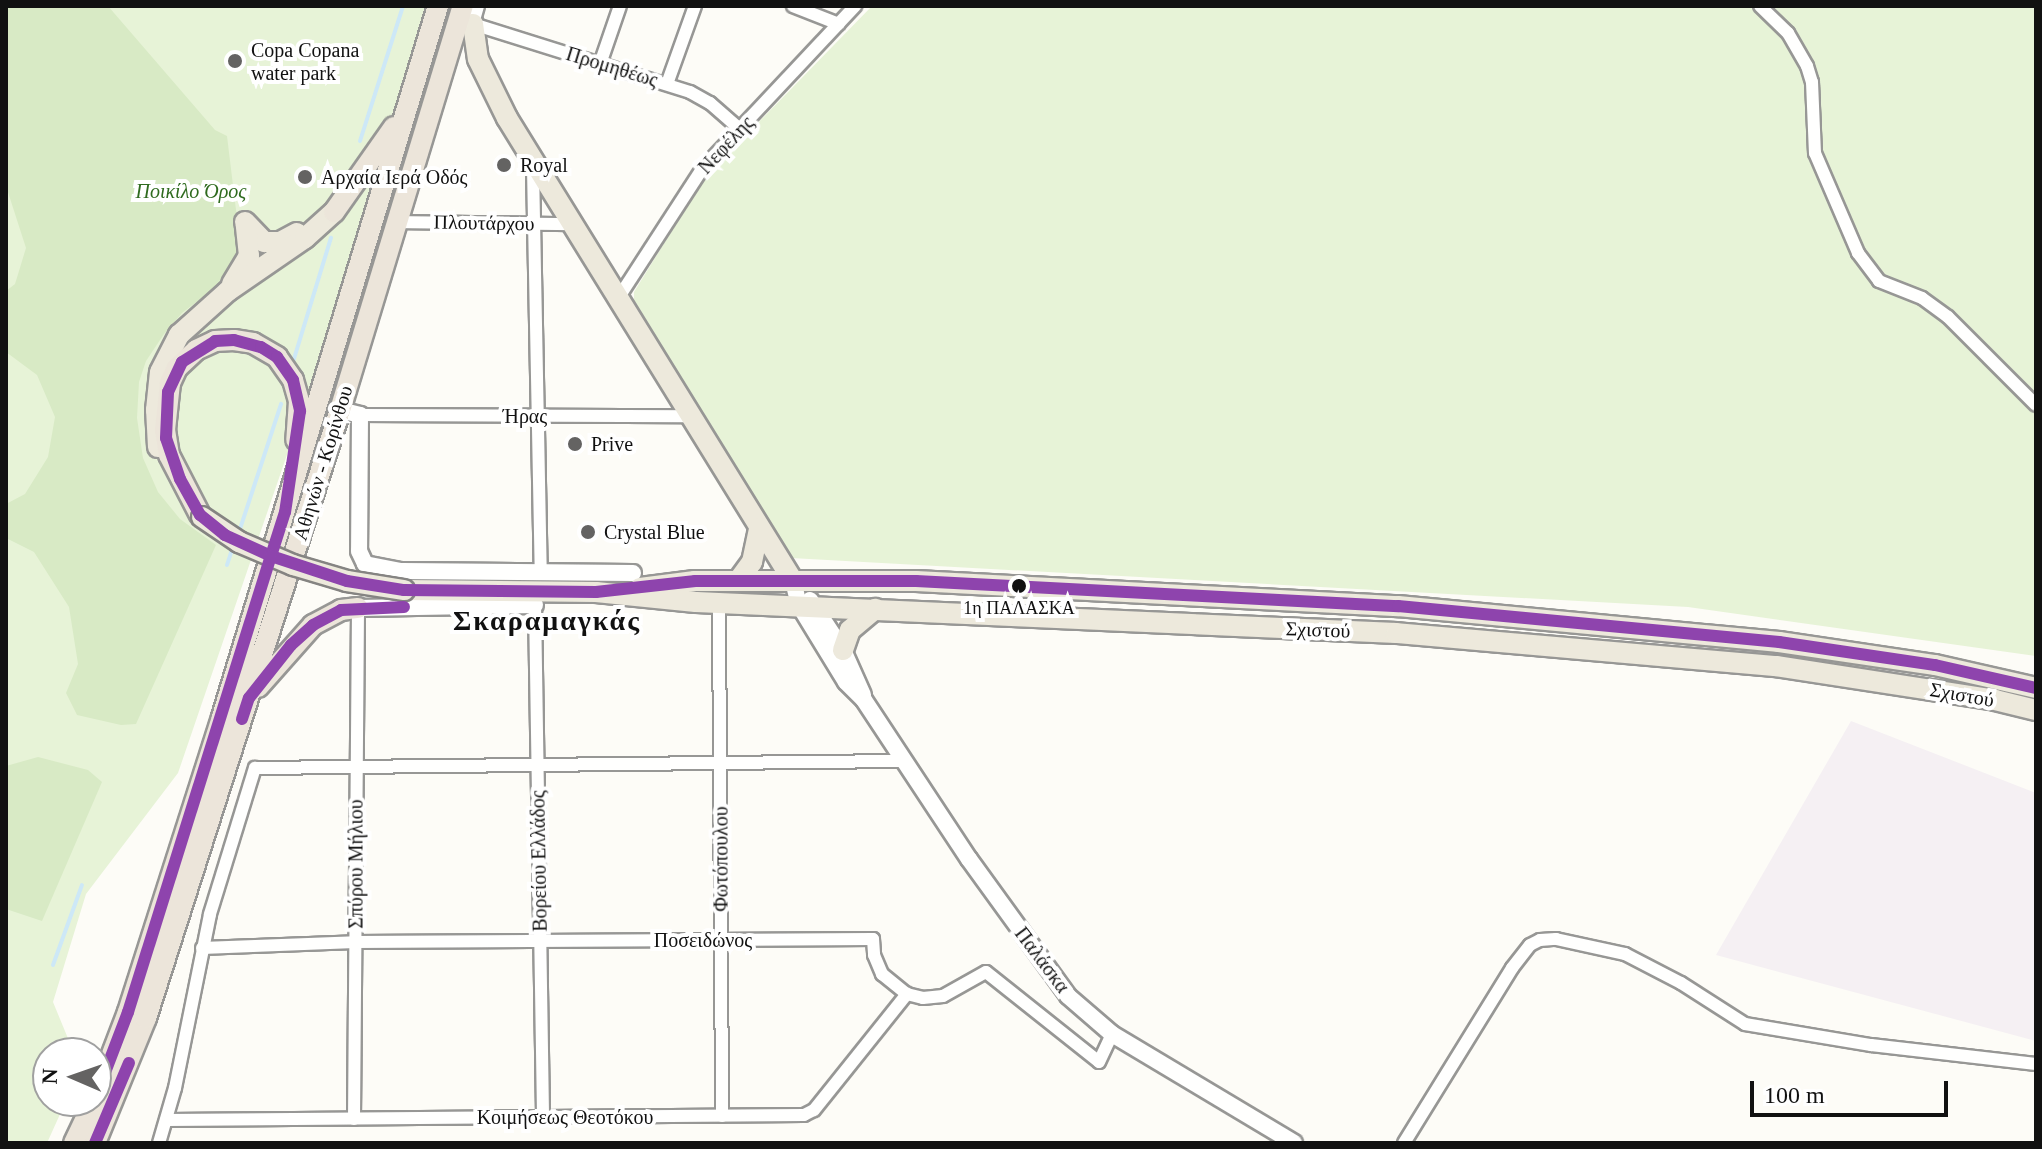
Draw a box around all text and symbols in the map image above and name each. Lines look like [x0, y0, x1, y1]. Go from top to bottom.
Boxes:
place label: Copa Copana water park [251, 38, 359, 85]
street label: Προμηθέως [563, 42, 661, 92]
marker: Copa Copana water park [226, 52, 244, 70]
street label: Νεφέλης [693, 111, 759, 179]
place label: Royal [520, 153, 568, 177]
marker: Royal [495, 156, 513, 174]
place label: Αρχαία Ιερά Οδός [321, 165, 468, 189]
marker: Αρχαία Ιερά Οδός [296, 168, 314, 186]
park label: Ποικίλο Όρος [136, 179, 246, 203]
street label: Πλουτάρχου [433, 210, 535, 236]
street label: Αθηνών - Κορίνθου [288, 383, 358, 543]
street label: Ήρας [503, 404, 547, 428]
place label: Prive [591, 432, 633, 456]
marker: Prive [566, 435, 584, 453]
place label: Crystal Blue [604, 520, 705, 544]
marker: Crystal Blue [579, 523, 597, 541]
marker: 1η ΠΑΛΑΣΚΑ [1011, 578, 1027, 594]
place label: 1η ΠΑΛΑΣΚΑ [963, 597, 1075, 619]
district label: Σκαραμαγκάς [453, 604, 641, 638]
street label: Σχιστού [1285, 617, 1351, 643]
street label: Σχιστού [1928, 678, 1996, 712]
street label: Βορείου Ελλάδος [526, 790, 552, 932]
street label: Σπύρου Μήλιου [344, 799, 368, 929]
street label: Φωτόπουλου [709, 806, 733, 912]
street label: Παλάσκα [1009, 922, 1075, 998]
street label: Ποσειδώνος [654, 928, 752, 952]
north arrow [32, 1037, 112, 1117]
scale bar [1754, 1065, 1952, 1115]
text: N [37, 1068, 62, 1085]
text: 100 m [1764, 1082, 1825, 1108]
street label: Κοιμήσεως Θεοτόκου [477, 1105, 653, 1129]

